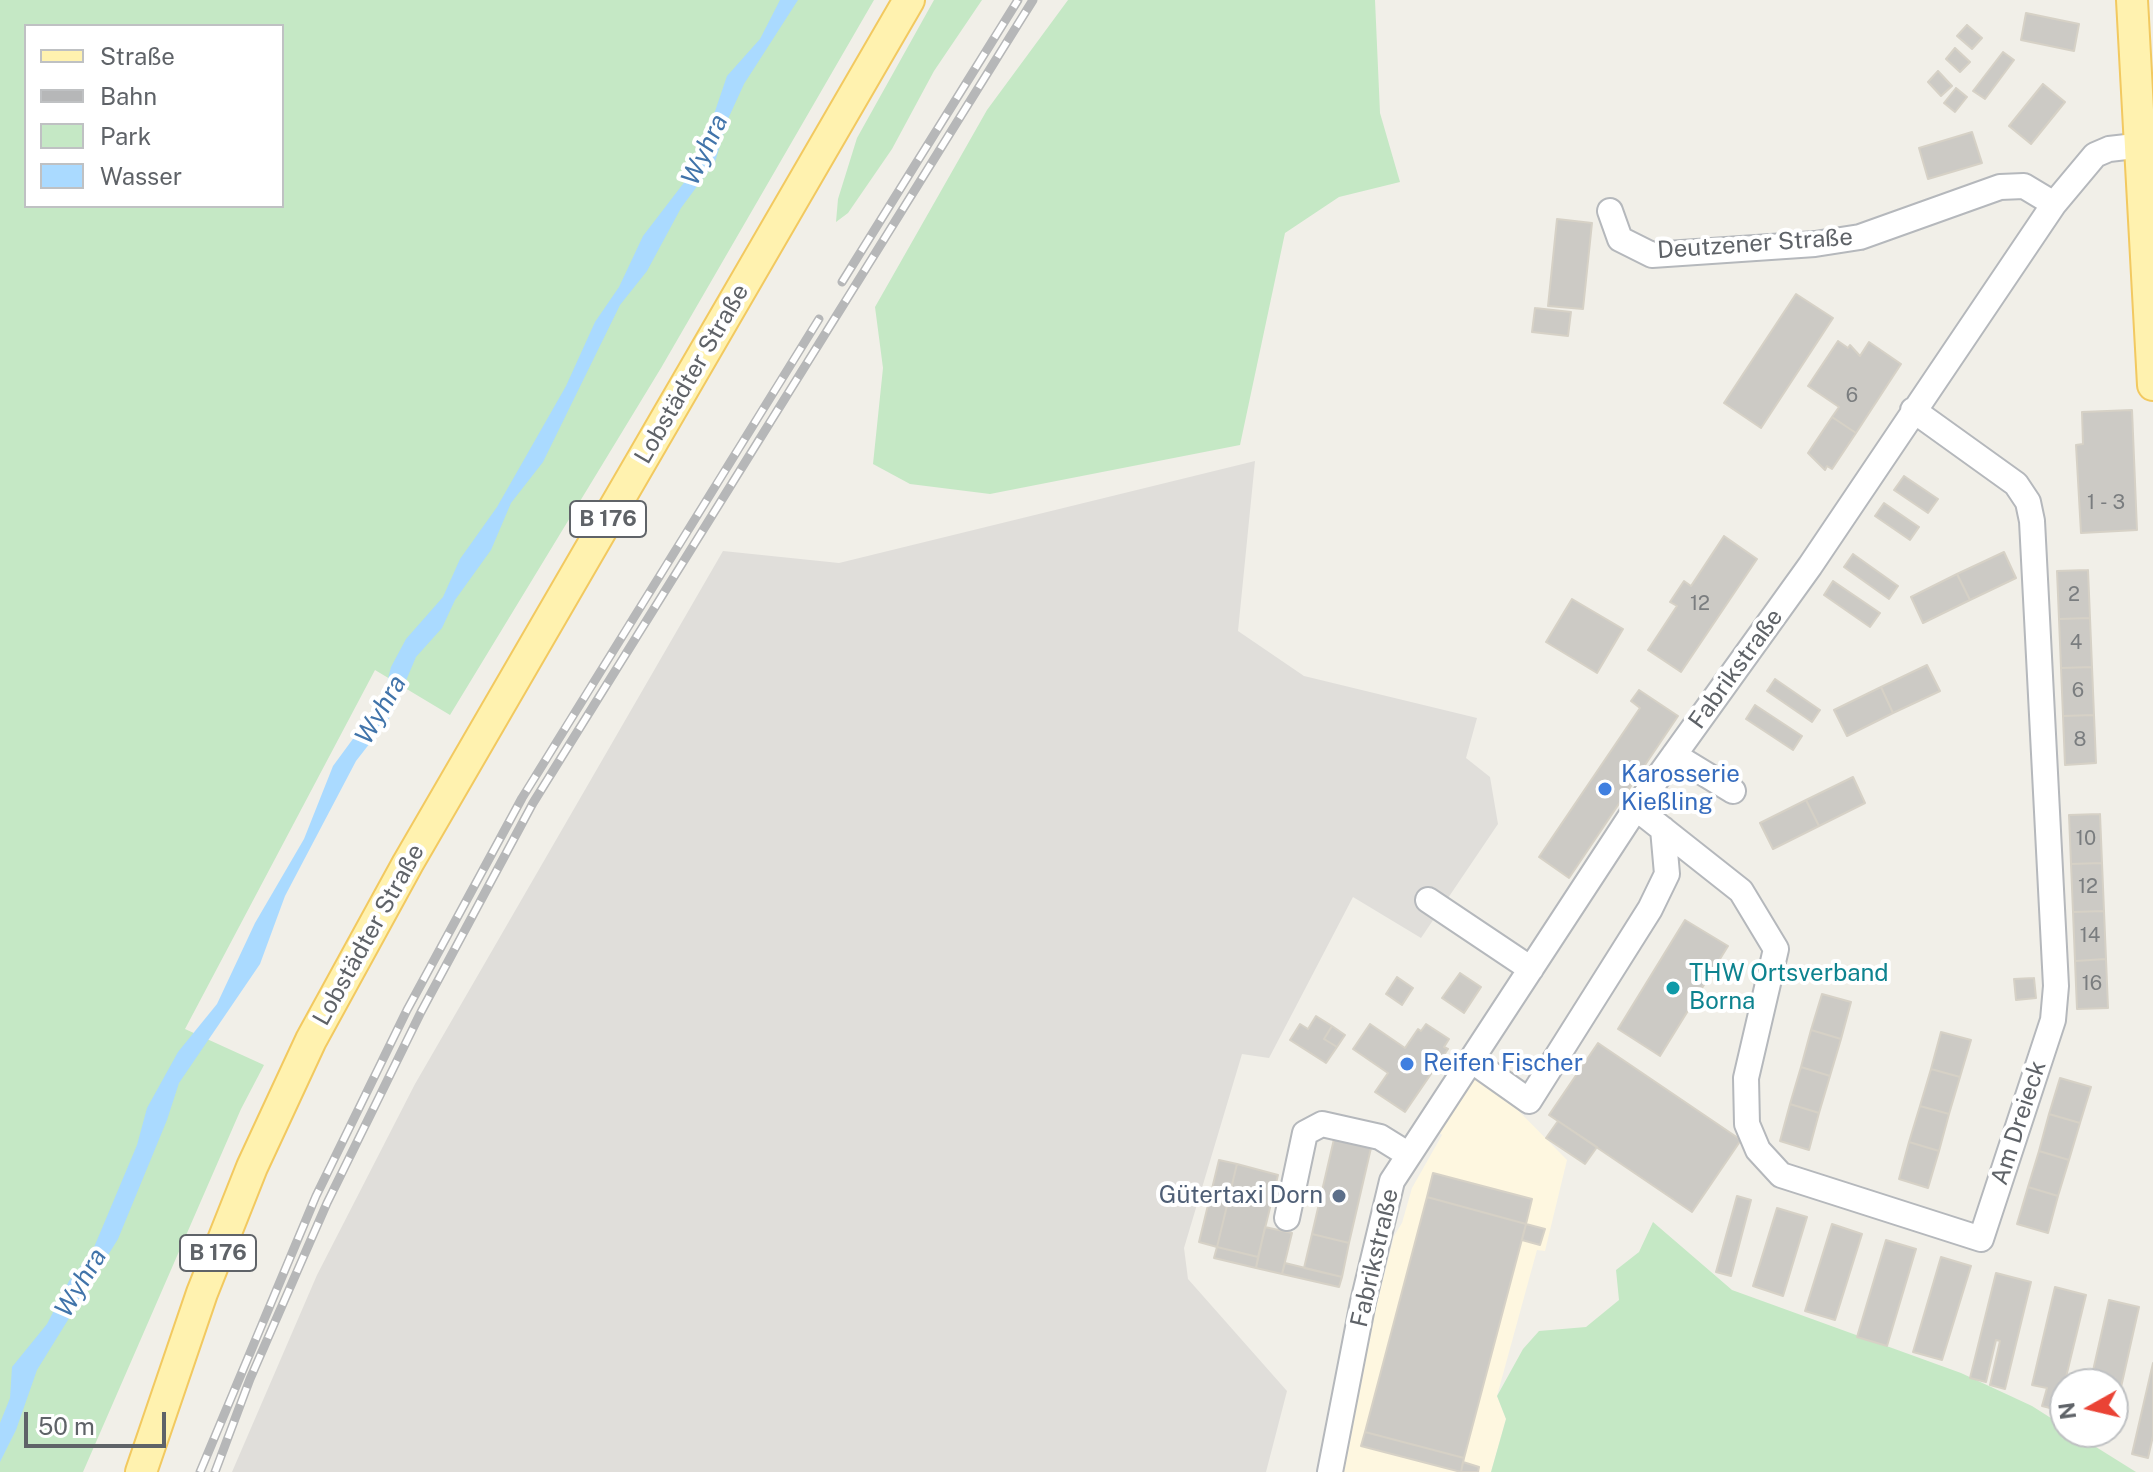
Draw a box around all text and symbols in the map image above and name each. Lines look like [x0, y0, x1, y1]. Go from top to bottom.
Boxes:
legend [24, 24, 284, 208]
text: Straße [100, 42, 175, 70]
text: Bahn [100, 82, 157, 110]
water label: Wyhra [675, 110, 735, 190]
text: Park [100, 122, 151, 150]
text: Wasser [100, 162, 182, 190]
street label: Deutzener Straße [1656, 223, 1854, 265]
street label: Lobstädter Straße [629, 279, 755, 469]
house number: 6 [1846, 384, 1858, 408]
house number: 1 - 3 [2087, 491, 2125, 515]
road number: B 176 [570, 501, 646, 537]
house number: 2 [2068, 583, 2080, 607]
house number: 12 [1690, 592, 1710, 616]
street label: Fabrikstraße [1683, 603, 1789, 735]
house number: 4 [2070, 631, 2082, 655]
water label: Wyhra [349, 670, 413, 750]
house number: 6 [2072, 679, 2084, 703]
house number: 8 [2074, 728, 2086, 752]
place label: Karosserie Kießling [1621, 761, 1740, 817]
marker: Karosserie Kießling [1596, 780, 1614, 798]
house number: 10 [2076, 827, 2096, 851]
street label: Lobstädter Straße [307, 839, 431, 1031]
house number: 12 [2078, 875, 2098, 899]
house number: 14 [2080, 924, 2100, 948]
place label: THW Ortsverband Borna [1689, 960, 1889, 1016]
house number: 16 [2082, 972, 2102, 996]
marker: THW Ortsverband Borna [1664, 979, 1682, 997]
place label: Reifen Fischer [1423, 1050, 1583, 1078]
marker: Reifen Fischer [1398, 1055, 1416, 1073]
street label: Am Dreieck [1985, 1057, 2053, 1189]
place label: Gütertaxi Dorn [1159, 1182, 1323, 1210]
street label: Fabrikstraße [1345, 1186, 1405, 1330]
marker: Gütertaxi Dorn [1330, 1187, 1348, 1205]
road number: B 176 [180, 1235, 256, 1271]
water label: Wyhra [48, 1243, 114, 1323]
north arrow [2049, 1368, 2129, 1448]
scale bar [28, 1396, 170, 1446]
text: N [2053, 1401, 2081, 1421]
text: 50 m [38, 1412, 95, 1440]

